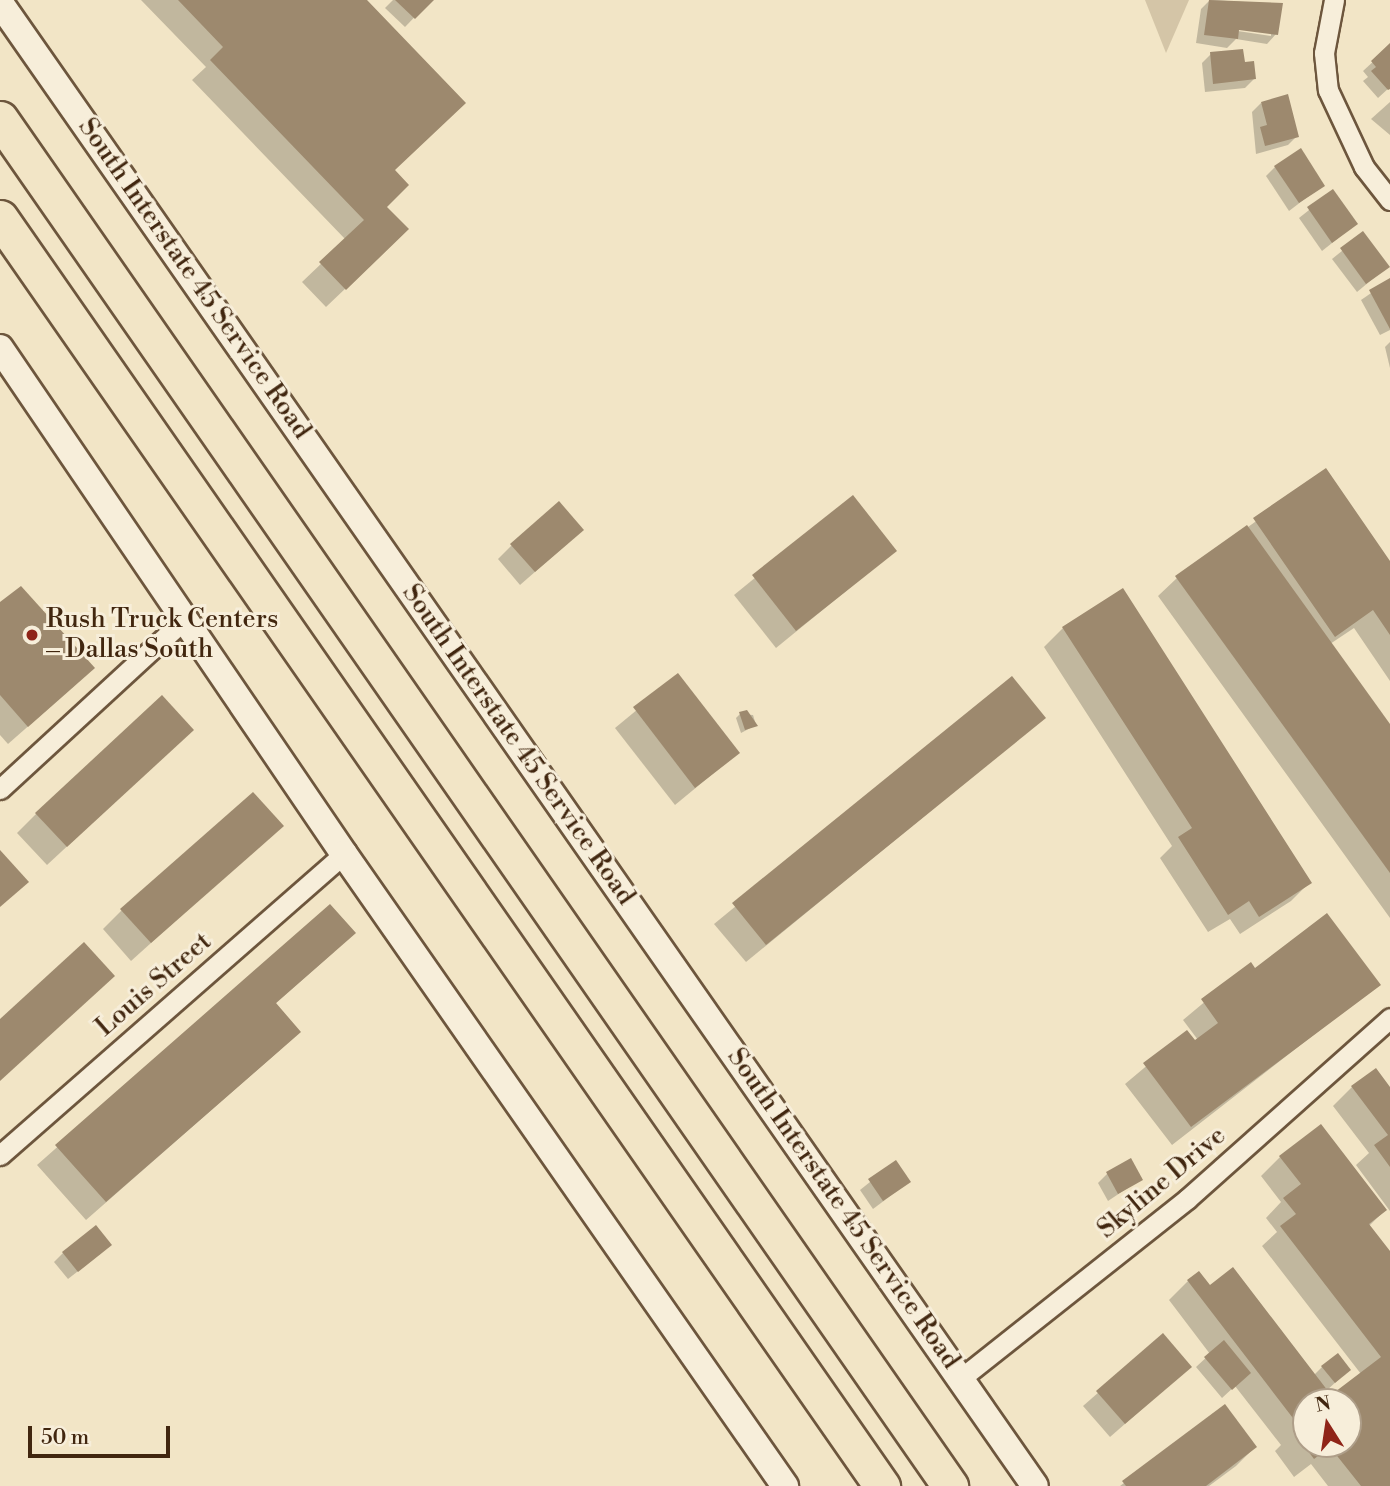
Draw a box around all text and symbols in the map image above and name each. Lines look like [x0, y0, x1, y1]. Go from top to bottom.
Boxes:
street label: South Interstate 45 Service Road [71, 113, 317, 445]
street label: South Interstate 45 Service Road [395, 579, 641, 911]
place label: Rush Truck Centers – Dallas South [46, 604, 278, 666]
marker: Rush Truck Centers – Dallas South [24, 627, 40, 643]
street label: Louis Street [90, 926, 218, 1044]
street label: South Interstate 45 Service Road [720, 1043, 966, 1375]
street label: Skyline Drive [1092, 1121, 1232, 1245]
north arrow [1292, 1388, 1362, 1458]
text: N [1313, 1391, 1333, 1418]
scale bar [32, 1412, 173, 1456]
text: 50 m [41, 1425, 89, 1451]

